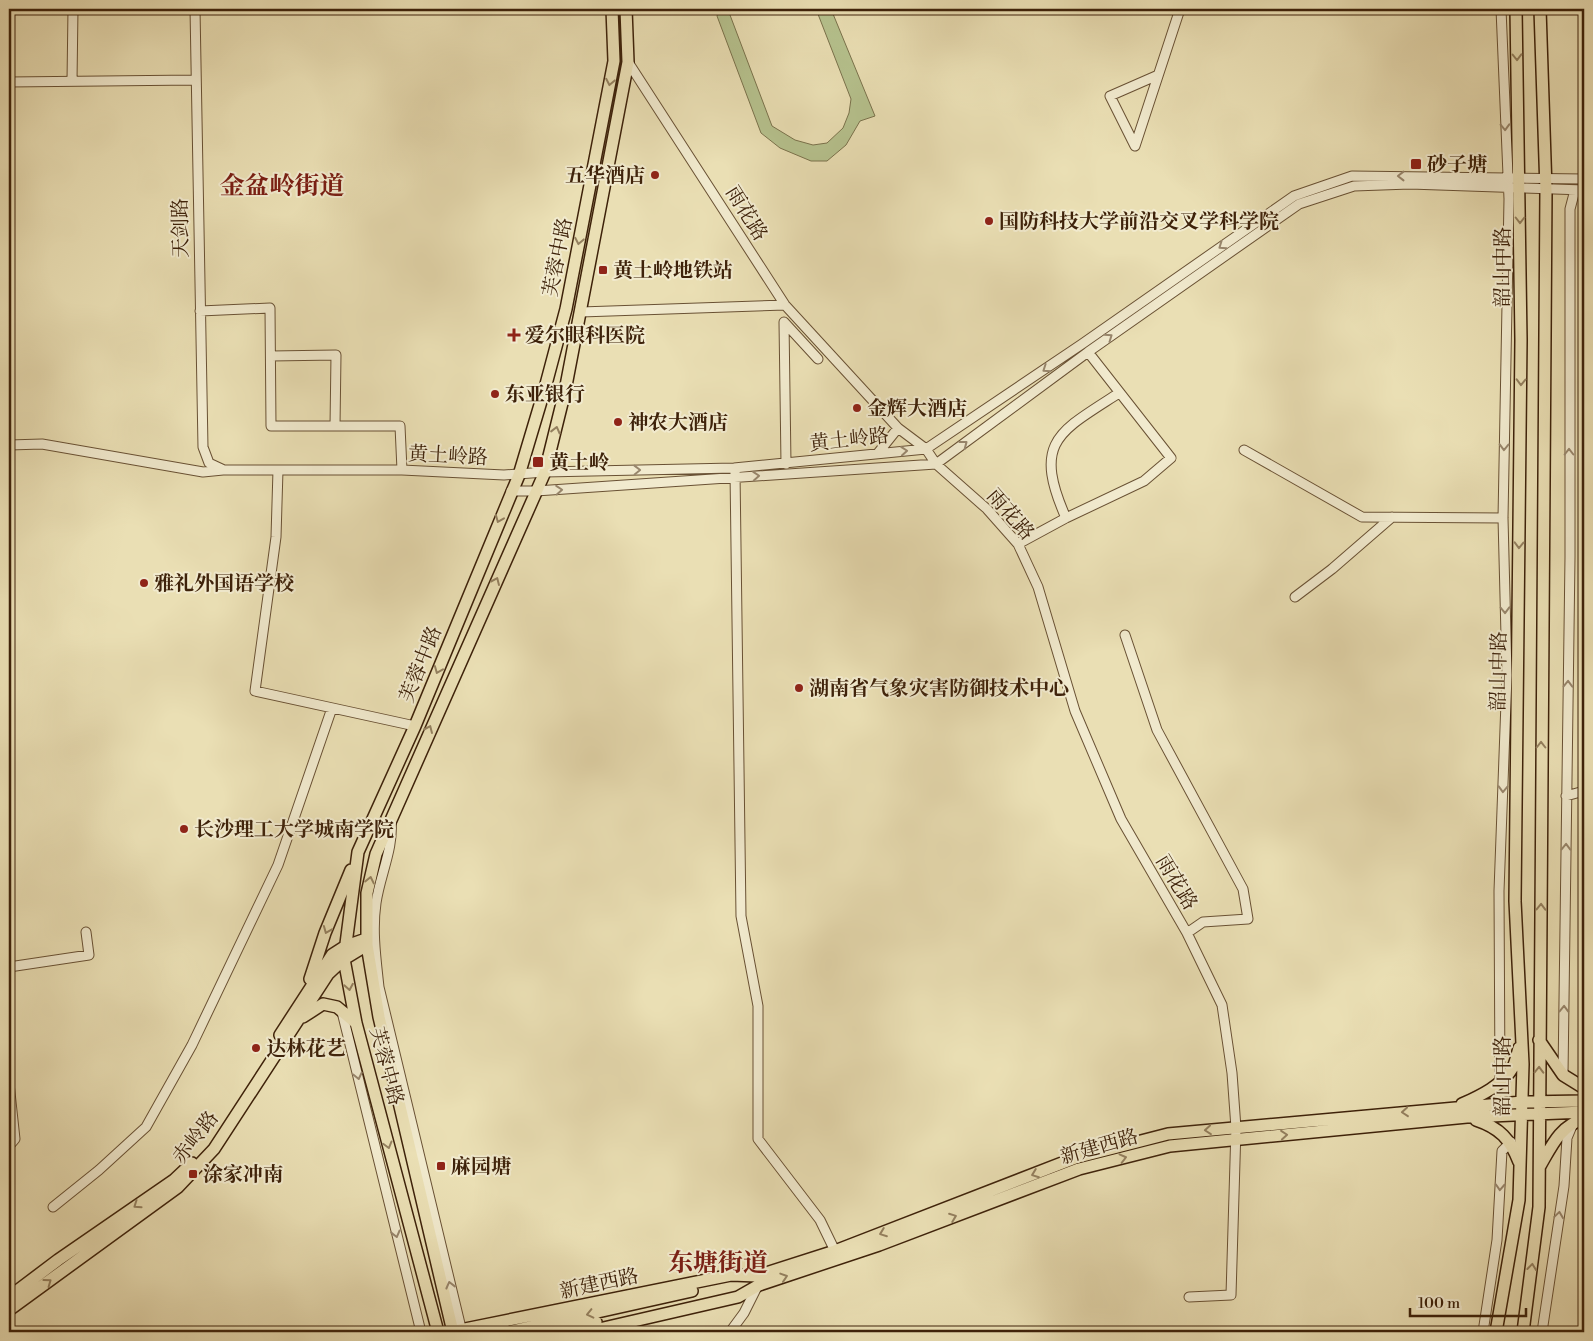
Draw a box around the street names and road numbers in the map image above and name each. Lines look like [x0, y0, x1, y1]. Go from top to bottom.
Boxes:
street label: 雨花路 [719, 182, 772, 246]
street label: 天剑路 [168, 198, 195, 258]
street label: 芙蓉中路 [539, 216, 578, 299]
street label: 韶山中路 [1491, 227, 1516, 307]
street label: 黄土岭路 [808, 424, 890, 457]
street label: 黄土岭路 [407, 442, 489, 471]
street label: 雨花路 [981, 484, 1039, 546]
street label: 芙蓉中路 [395, 623, 448, 706]
street label: 韶山中路 [1486, 631, 1513, 711]
street label: 雨花路 [1150, 851, 1202, 915]
street label: 芙蓉中路 [363, 1025, 408, 1108]
street label: 韶山中路 [1491, 1036, 1516, 1116]
street label: 赤岭路 [168, 1107, 225, 1169]
street label: 新建西路 [1058, 1124, 1141, 1170]
street label: 新建西路 [558, 1264, 641, 1305]

